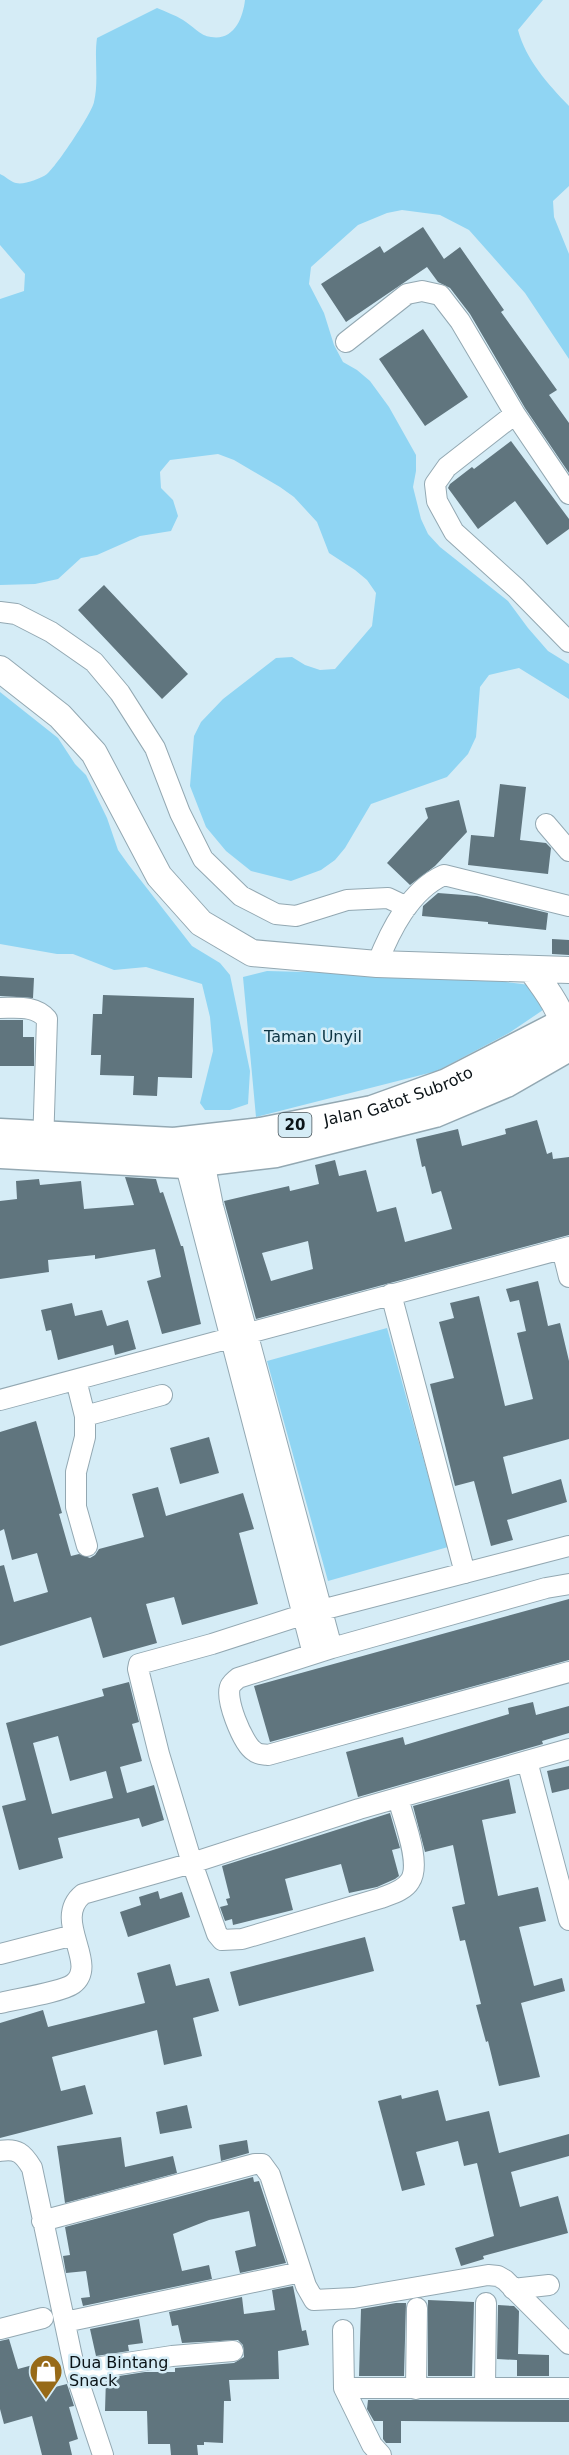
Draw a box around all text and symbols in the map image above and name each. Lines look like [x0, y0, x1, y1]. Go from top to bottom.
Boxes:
park label: Taman Unyil [263, 1027, 362, 1046]
street label: Jalan Gatot Subroto [321, 1062, 476, 1130]
road number: 20 [278, 1113, 312, 1137]
shop icon: Dua Bintang Snack [28, 2353, 64, 2400]
place label: Dua Bintang Snack [69, 2353, 168, 2390]

